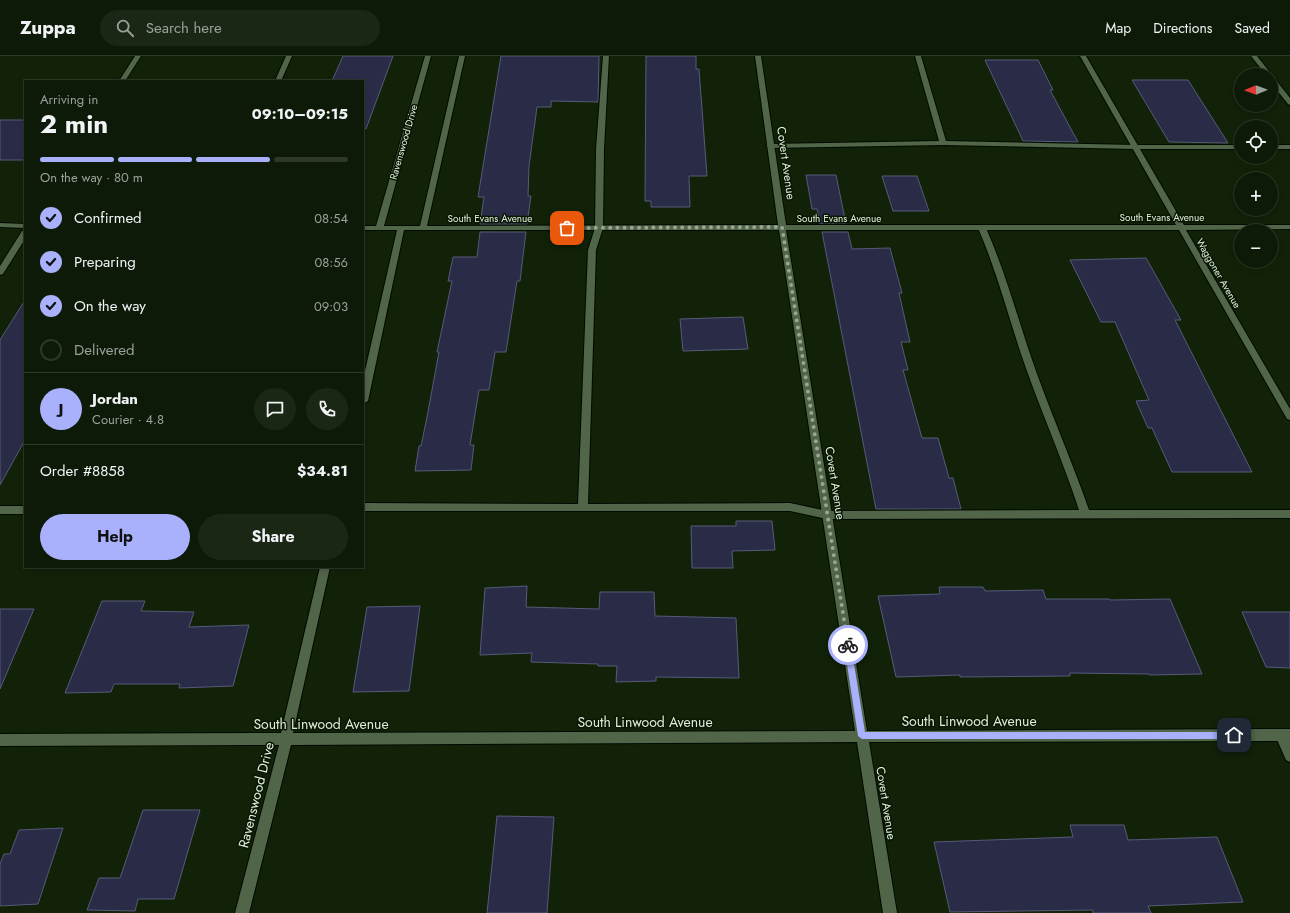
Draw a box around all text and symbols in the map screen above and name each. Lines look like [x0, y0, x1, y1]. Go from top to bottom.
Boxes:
search box [100, 10, 380, 46]
text: Zuppa [20, 14, 76, 41]
icon: search [114, 17, 136, 39]
text: Search here [146, 17, 222, 39]
text: Map [1105, 18, 1131, 38]
text: Directions [1153, 18, 1213, 38]
text: Saved [1235, 18, 1270, 38]
north arrow [1234, 68, 1278, 112]
map controls [1234, 68, 1278, 268]
text: Arriving in [40, 90, 98, 109]
text: 09:10–09:15 [252, 103, 348, 125]
street label: Ravenswood Drive [386, 103, 421, 181]
text: 2 min [40, 105, 108, 143]
button: locate [1234, 120, 1278, 164]
street label: Covert Avenue [772, 125, 800, 201]
text: On the way · 80 m [40, 168, 143, 187]
button: + [1234, 172, 1278, 216]
icon: check [40, 207, 62, 229]
text: Confirmed [74, 207, 142, 229]
text: 08:54 [314, 209, 348, 228]
street label: South Evans Avenue [1120, 210, 1204, 225]
street label: South Evans Avenue [448, 211, 532, 226]
pin [550, 211, 584, 245]
street label: South Evans Avenue [797, 211, 881, 226]
icon: bag [556, 217, 578, 239]
button: − [1234, 224, 1278, 268]
street label: Waggoner Avenue [1192, 235, 1245, 311]
icon: check [40, 251, 62, 273]
text: Preparing [74, 251, 136, 273]
text: 08:56 [314, 253, 348, 272]
icon: check [40, 295, 62, 317]
text: On the way [74, 295, 146, 317]
text: 09:03 [314, 297, 348, 316]
text: Delivered [74, 339, 135, 361]
text: Jordan [92, 388, 138, 410]
button: chat [254, 388, 296, 430]
button: phone [306, 388, 348, 430]
text: J [59, 398, 63, 420]
text: Courier · 4.8 [92, 410, 164, 429]
street label: Covert Avenue [820, 445, 850, 521]
text: Order #8858 [40, 460, 125, 482]
text: $34.81 [297, 460, 348, 482]
button: Help [40, 514, 190, 560]
button: Share [198, 514, 348, 560]
courier [828, 625, 868, 665]
icon: bike [837, 634, 859, 656]
street label: South Linwood Avenue [901, 711, 1037, 731]
street label: South Linwood Avenue [577, 712, 713, 732]
street label: South Linwood Avenue [253, 714, 389, 734]
pin [1217, 718, 1251, 752]
icon: home [1223, 724, 1245, 746]
street label: Ravenswood Drive [233, 740, 279, 850]
street label: Covert Avenue [871, 765, 901, 841]

